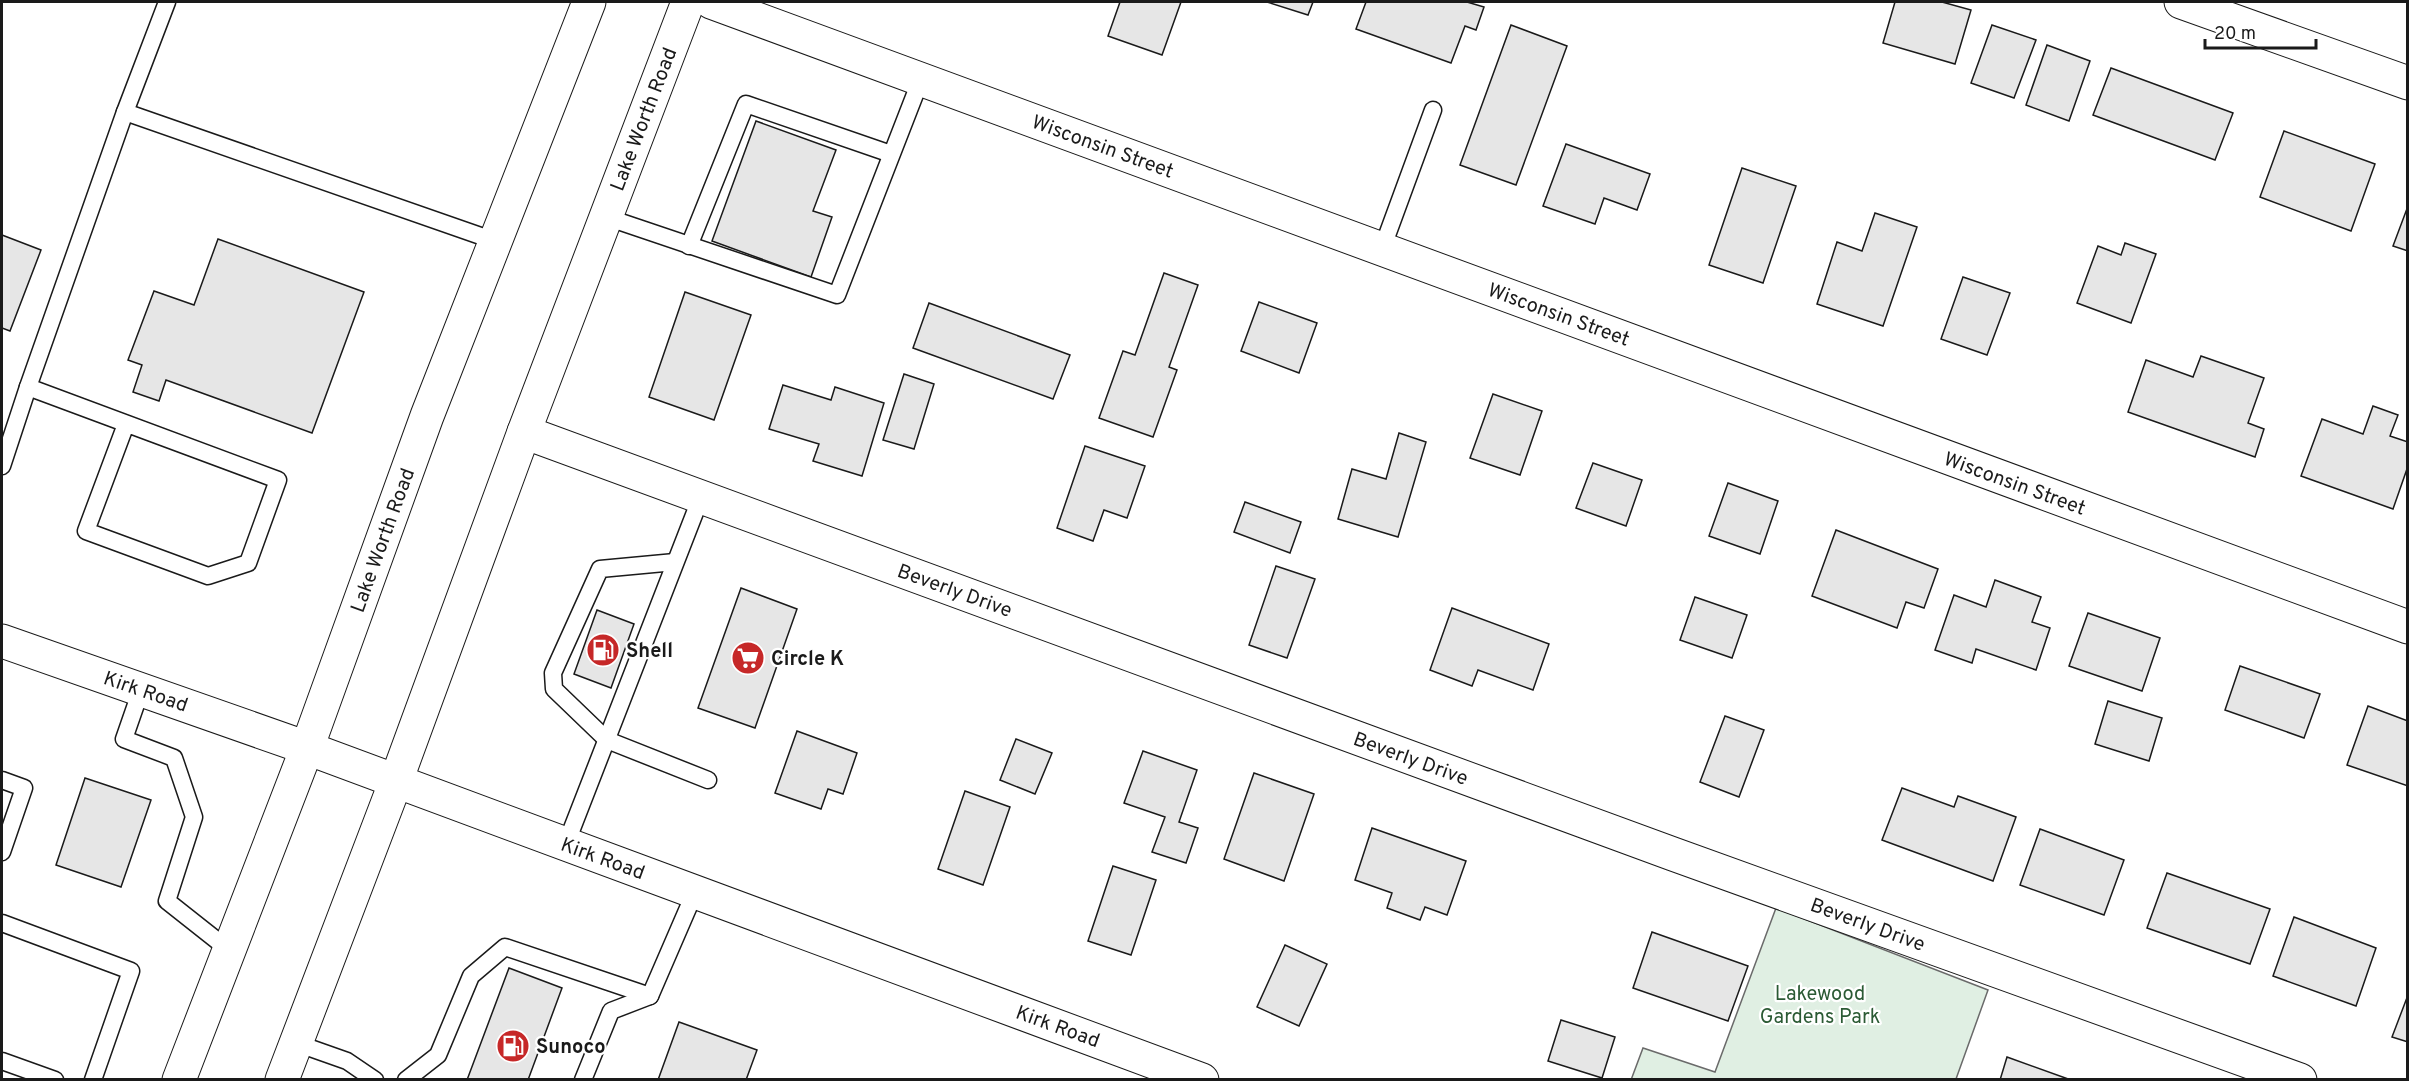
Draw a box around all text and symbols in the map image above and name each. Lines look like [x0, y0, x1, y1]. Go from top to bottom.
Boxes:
scale bar [2205, 12, 2316, 50]
text: 20 m [2214, 23, 2256, 46]
street label: Lake Worth Road [606, 44, 684, 195]
street label: Wisconsin Street [1028, 110, 1177, 186]
street label: Wisconsin Street [1484, 278, 1633, 354]
street label: Wisconsin Street [1940, 447, 2089, 523]
street label: Lake Worth Road [346, 465, 422, 616]
street label: Beverly Drive [893, 559, 1015, 625]
fuel station icon: Shell [585, 632, 621, 668]
place label: Shell [626, 639, 673, 665]
supermarket icon: Circle K [730, 640, 766, 676]
place label: Circle K [771, 647, 844, 673]
street label: Kirk Road [100, 666, 191, 719]
street label: Beverly Drive [1349, 727, 1471, 793]
street label: Kirk Road [557, 833, 648, 887]
street label: Beverly Drive [1806, 893, 1928, 959]
park label: Lakewood Gardens Park [1760, 982, 1880, 1031]
street label: Kirk Road [1012, 1001, 1103, 1055]
fuel station icon: Sunoco [495, 1028, 531, 1064]
place label: Sunoco [536, 1035, 606, 1061]

